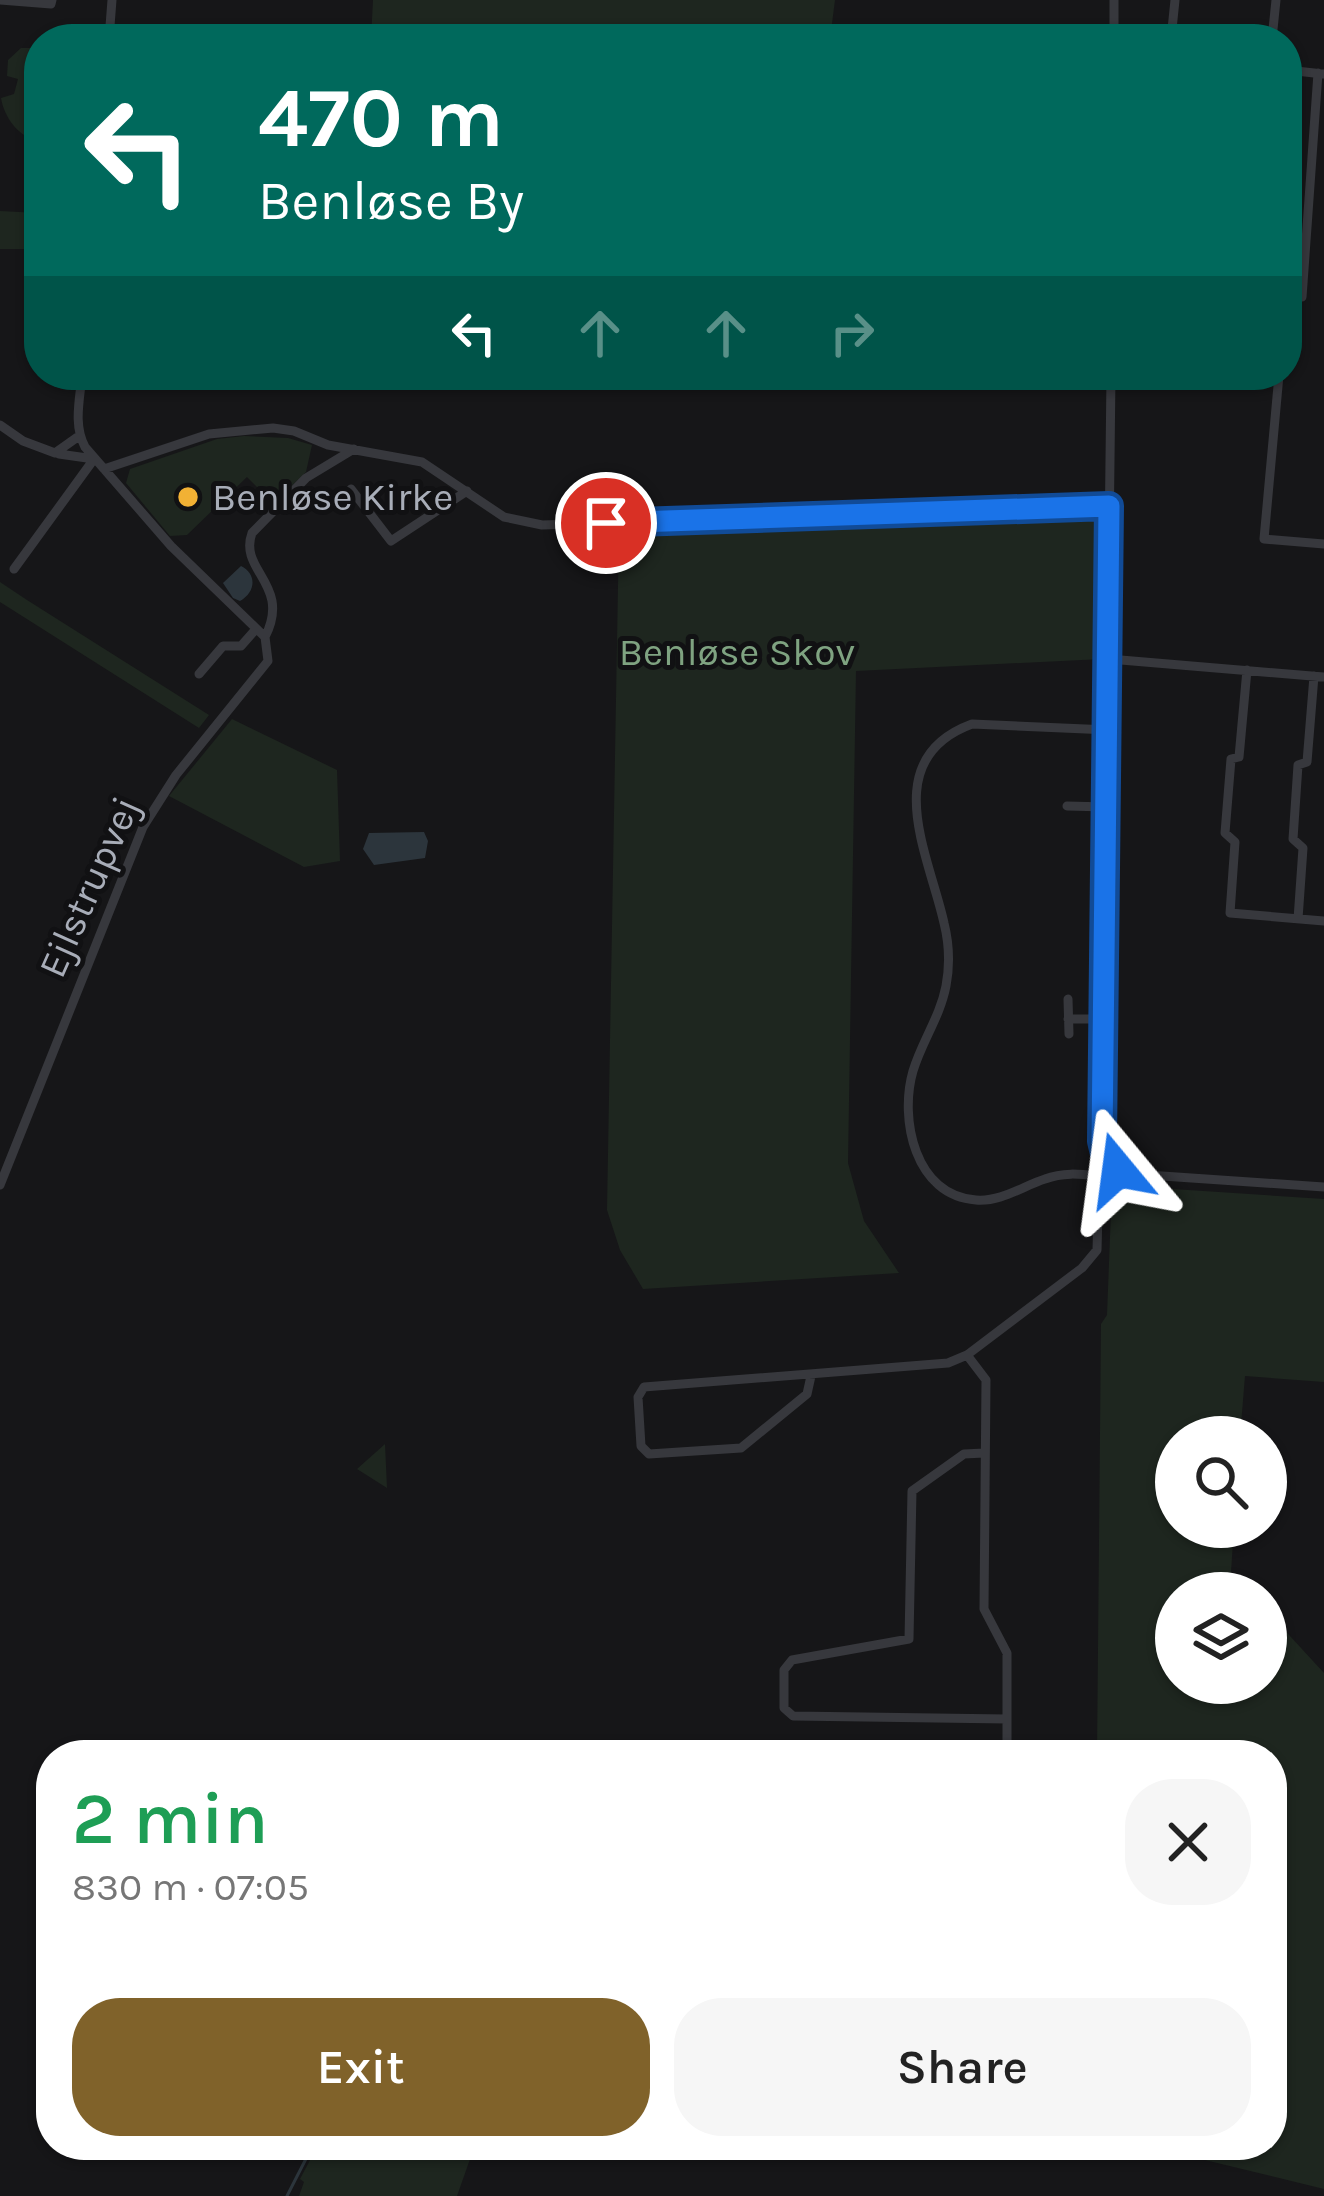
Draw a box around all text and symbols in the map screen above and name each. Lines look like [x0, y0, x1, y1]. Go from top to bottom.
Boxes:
text: 470 m [258, 69, 504, 167]
icon: left [60, 72, 216, 228]
text: Benløse By [258, 169, 524, 233]
icon: left [441, 300, 507, 366]
icon: ahead [567, 300, 633, 366]
icon: ahead [693, 300, 759, 366]
icon: right [819, 300, 885, 366]
pin [555, 472, 657, 574]
place label: Benløse Kirke [212, 474, 453, 520]
marker: Benløse Kirke [175, 484, 201, 510]
icon: arrive [573, 490, 639, 556]
park label: Benløse Skov [619, 629, 855, 675]
street label: Ejlstrupvej [29, 790, 149, 984]
position arrow [1055, 1107, 1181, 1233]
map controls [1155, 1416, 1287, 1704]
button: search [1155, 1416, 1287, 1548]
button: layers [1155, 1572, 1287, 1704]
text: 2 min [72, 1777, 269, 1861]
button: close [1125, 1779, 1251, 1905]
text: 830 m · 07:05 [72, 1864, 309, 1910]
button: Exit [72, 1998, 650, 2136]
button: Share [674, 1998, 1251, 2136]

